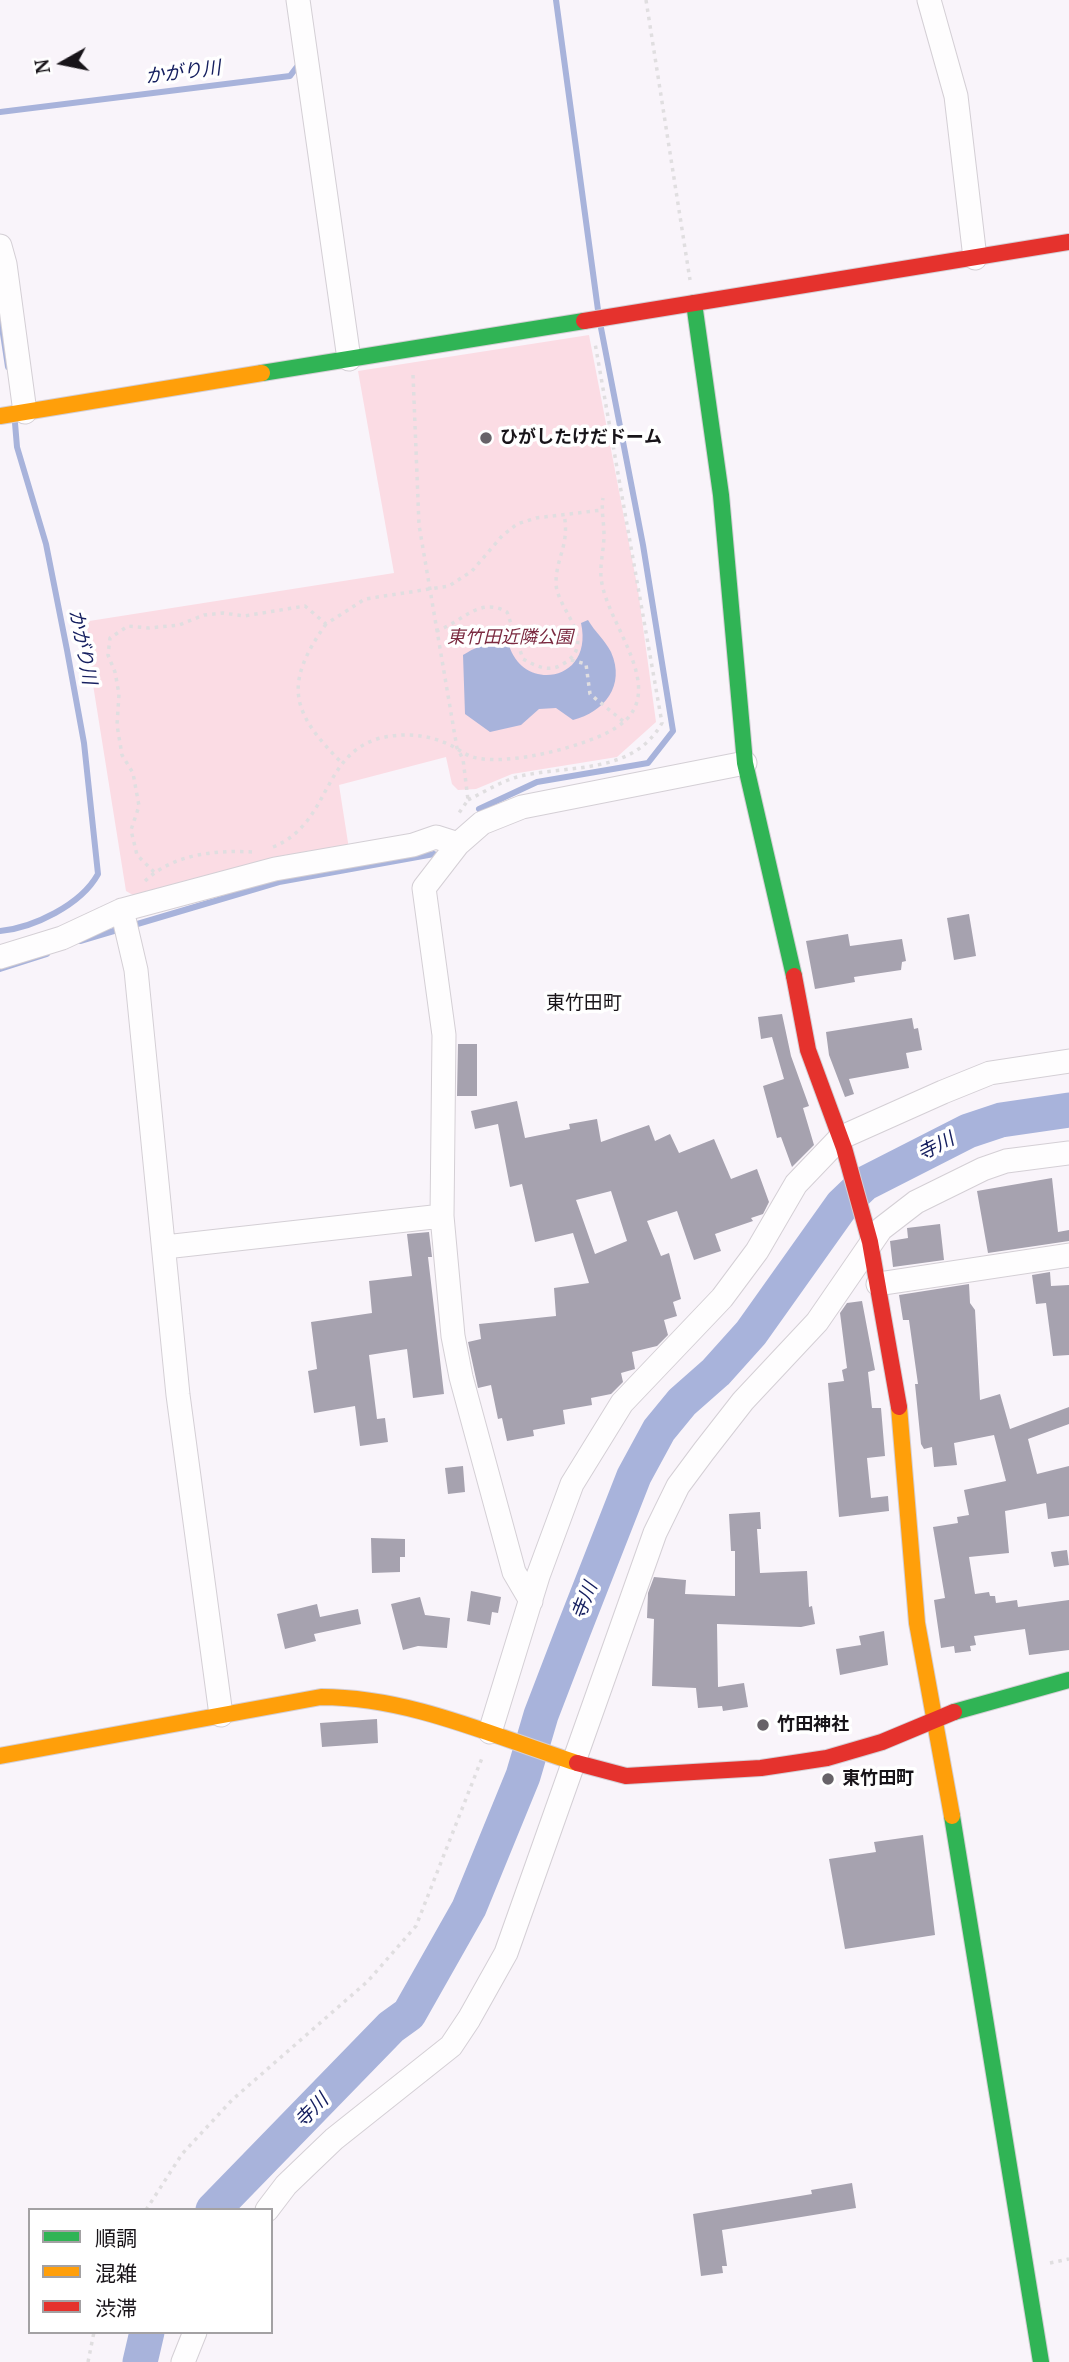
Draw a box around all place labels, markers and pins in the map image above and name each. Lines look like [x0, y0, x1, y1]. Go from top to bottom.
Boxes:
place label: ひがしたけだドーム [500, 427, 662, 449]
marker: ひがしたけだドーム [478, 430, 494, 446]
place label: 竹田神社 [777, 1714, 849, 1736]
marker: 竹田神社 [755, 1717, 771, 1733]
place label: 東竹田町 [842, 1768, 914, 1790]
marker: 東竹田町 [820, 1771, 836, 1787]

